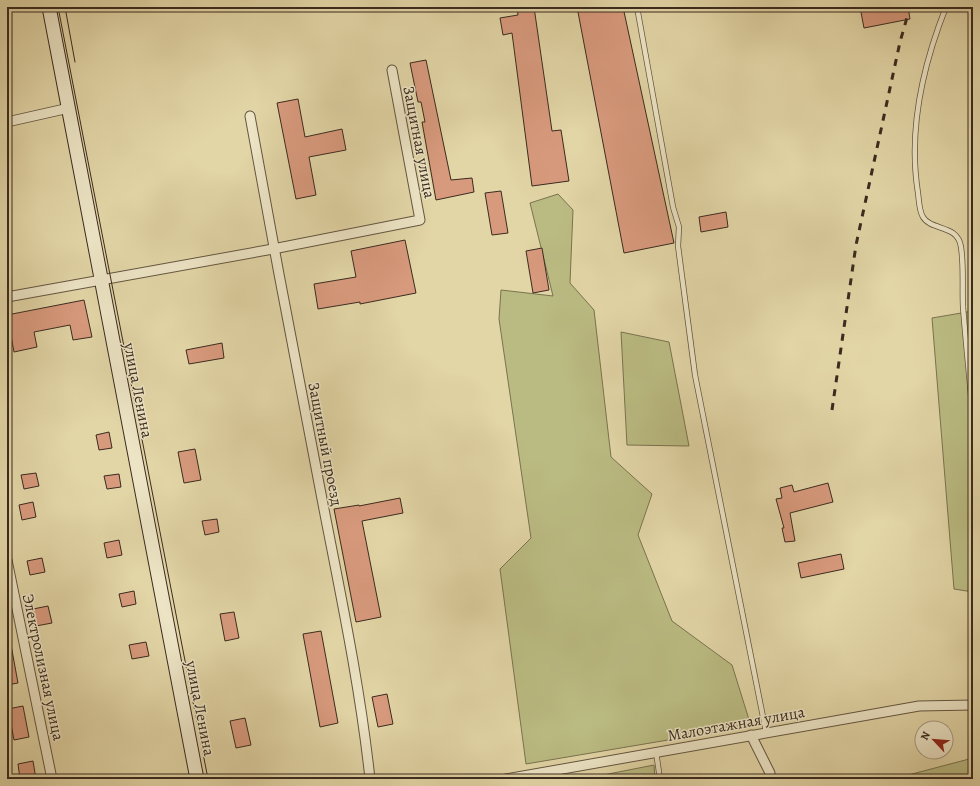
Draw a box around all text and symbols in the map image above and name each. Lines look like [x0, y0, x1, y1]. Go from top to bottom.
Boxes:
street label: Защитная улица [397, 84, 441, 201]
street label: улица Ленина [118, 340, 158, 440]
street label: Защитный проезд [302, 380, 348, 508]
street label: Электролизная улица [17, 592, 69, 743]
street label: улица Ленина [180, 658, 220, 758]
street label: Малоэтажная улица [666, 701, 807, 747]
north arrow [914, 720, 954, 760]
text: N [917, 729, 934, 743]

